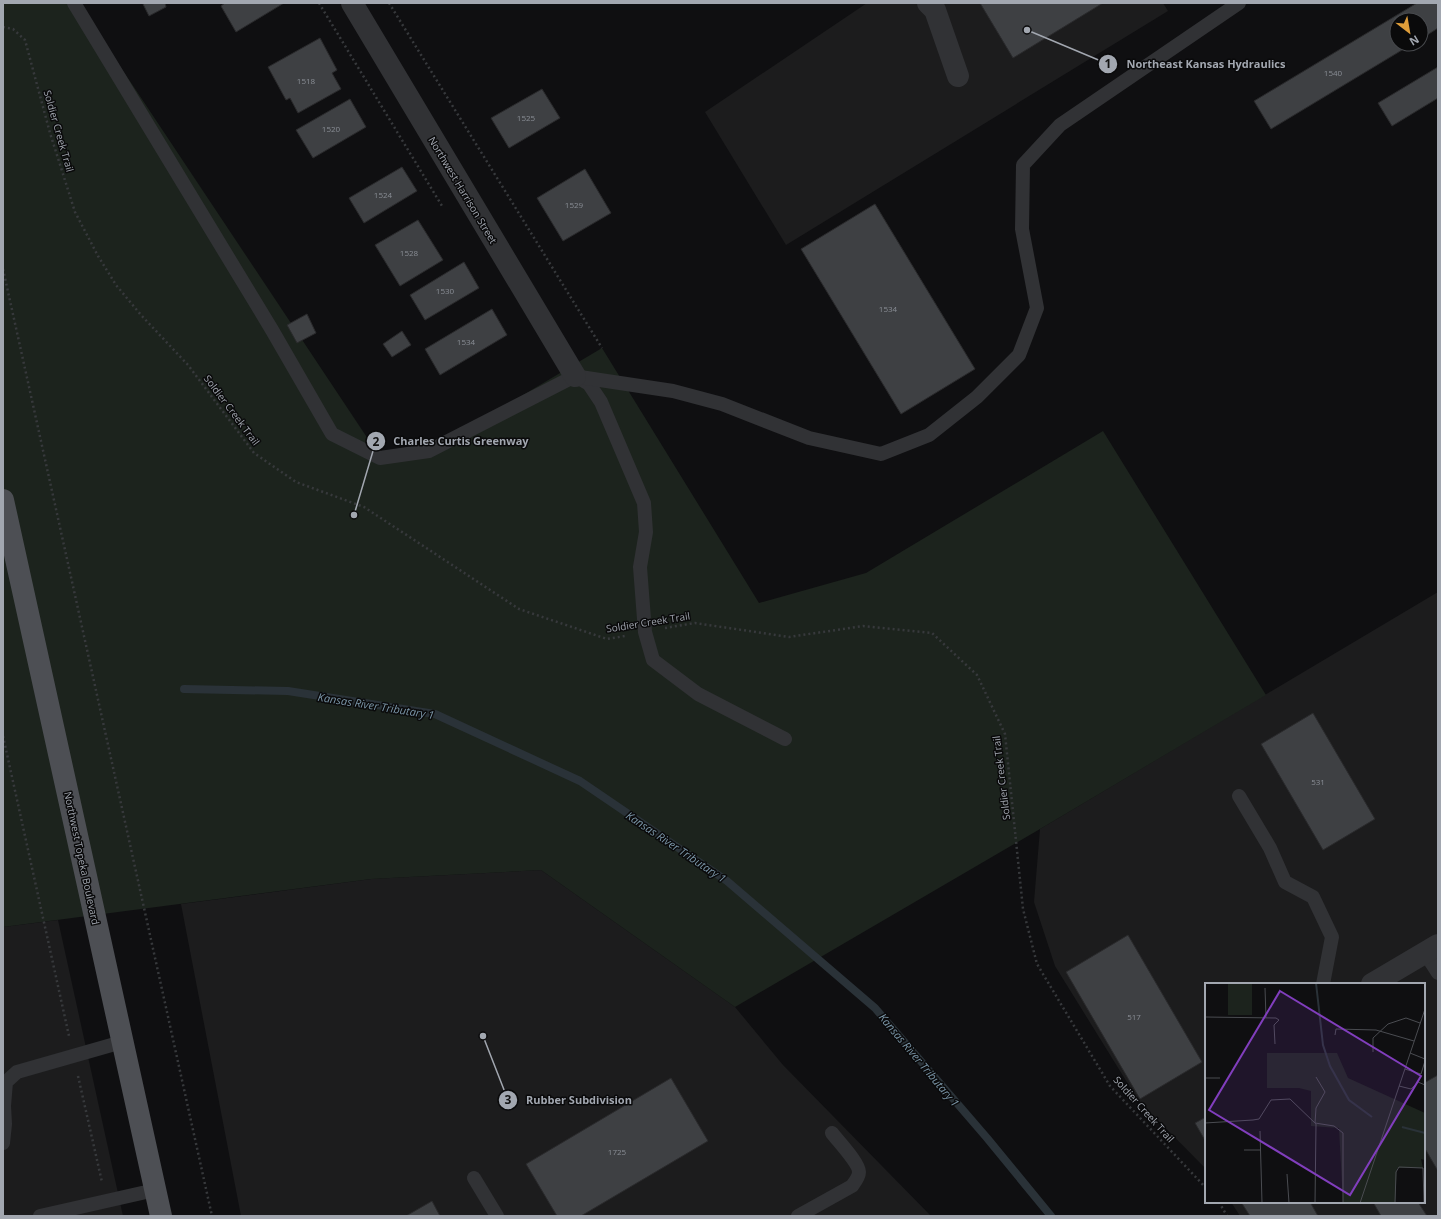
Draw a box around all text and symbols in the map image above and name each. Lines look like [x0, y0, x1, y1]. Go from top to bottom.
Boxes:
north arrow [1389, 12, 1429, 52]
text: N [1407, 32, 1422, 50]
callout: Northeast Kansas Hydraulics [1098, 53, 1293, 76]
text: 1 [1105, 55, 1111, 72]
text: Northeast Kansas Hydraulics [1127, 56, 1286, 71]
house number: 1540 [1324, 67, 1343, 78]
house number: 1518 [297, 75, 316, 86]
street label: Soldier Creek Trail [41, 88, 77, 174]
house number: 1525 [517, 112, 536, 123]
house number: 1520 [322, 123, 341, 134]
street label: Northwest Harrison Street [425, 134, 501, 247]
house number: 1524 [374, 189, 393, 200]
house number: 1529 [565, 199, 584, 210]
house number: 1528 [400, 247, 419, 258]
house number: 1530 [436, 285, 455, 296]
house number: 1534 [879, 303, 898, 314]
house number: 1534 [457, 336, 476, 347]
street label: Soldier Creek Trail [201, 372, 263, 448]
callout: Charles Curtis Greenway [366, 430, 537, 453]
text: 2 [373, 433, 380, 450]
text: Charles Curtis Greenway [393, 433, 529, 448]
street label: Soldier Creek Trail [605, 608, 691, 636]
water label: Kansas River Tributary 1 [317, 689, 435, 722]
street label: Soldier Creek Trail [989, 735, 1013, 821]
house number: 531 [1311, 776, 1325, 787]
street label: Northwest Topeka Boulevard [61, 790, 103, 926]
water label: Kansas River Tributary 1 [623, 807, 729, 886]
inset map [1205, 983, 1425, 1203]
water label: Kansas River Tributary 1 [876, 1010, 963, 1110]
house number: 517 [1127, 1011, 1141, 1022]
street label: Soldier Creek Trail [1110, 1073, 1178, 1145]
callout: Rubber Subdivision [498, 1088, 640, 1111]
text: 3 [505, 1091, 512, 1108]
text: Rubber Subdivision [526, 1092, 632, 1107]
house number: 1725 [608, 1146, 627, 1157]

